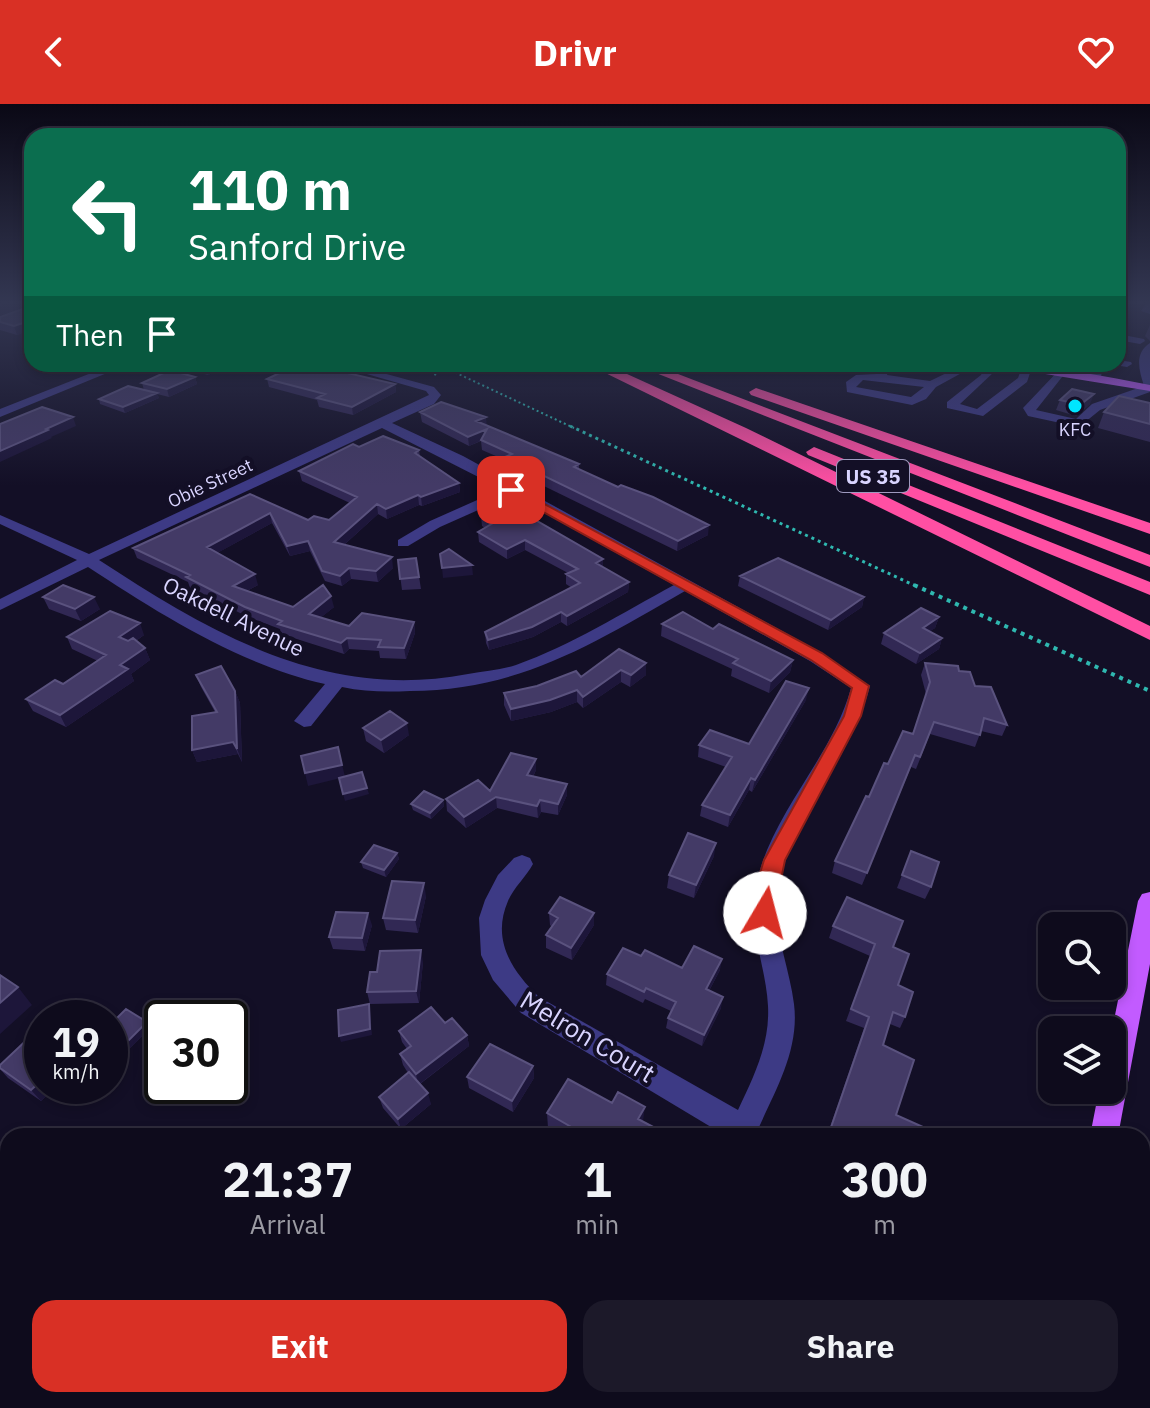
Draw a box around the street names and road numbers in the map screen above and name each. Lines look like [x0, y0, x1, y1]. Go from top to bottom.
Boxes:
street label: Obie Street [164, 453, 256, 513]
road number: US 35 [837, 460, 909, 492]
street label: Oakdell Avenue [158, 569, 310, 663]
street label: Melron Court [514, 982, 662, 1090]

